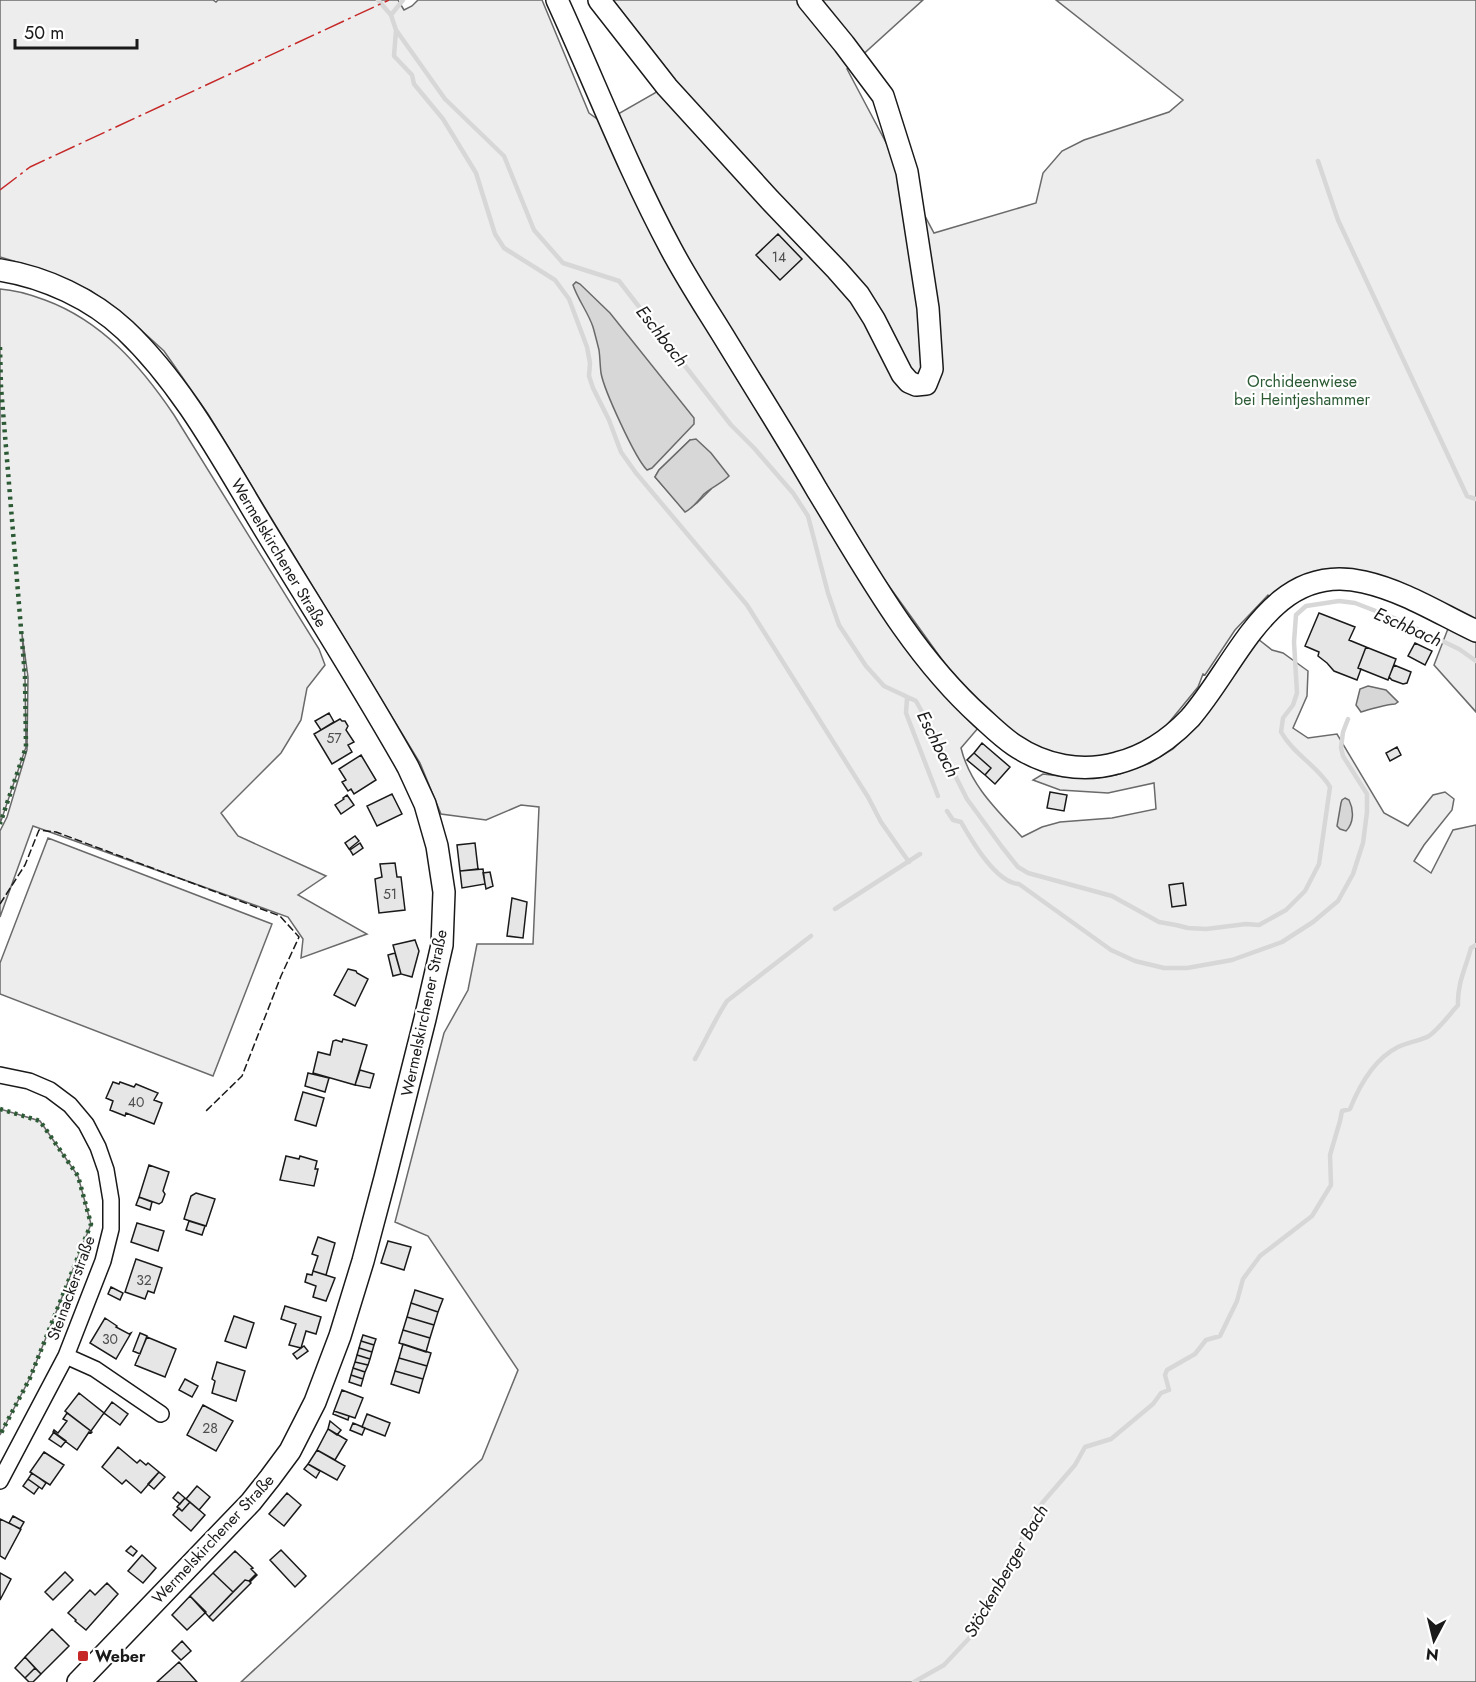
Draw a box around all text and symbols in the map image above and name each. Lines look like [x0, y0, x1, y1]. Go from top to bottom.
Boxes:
scale bar [15, 12, 136, 50]
text: 50 m [24, 20, 64, 46]
house number: 14 [772, 247, 786, 267]
water label: Eschbach [630, 300, 694, 372]
park label: Orchideenwiese bei Heintjeshammer [1234, 370, 1370, 411]
street label: Wermelskirchener Straße [225, 474, 333, 632]
water label: Eschbach [1370, 601, 1446, 653]
water label: Eschbach [910, 706, 966, 782]
house number: 57 [326, 728, 342, 748]
house number: 51 [383, 884, 397, 904]
street label: Wermelskirchener Straße [395, 928, 453, 1098]
house number: 40 [128, 1092, 144, 1112]
street label: Steinackerstraße [41, 1232, 101, 1344]
house number: 32 [136, 1270, 152, 1290]
house number: 30 [102, 1329, 118, 1349]
house number: 28 [202, 1418, 218, 1438]
street label: Wermelskirchener Straße [147, 1469, 279, 1609]
water label: Stöckenberger Bach [957, 1500, 1055, 1642]
north arrow [1404, 1610, 1464, 1670]
text: N [1425, 1642, 1440, 1667]
place label: Weber [95, 1645, 146, 1668]
marker: Weber [76, 1649, 90, 1663]

